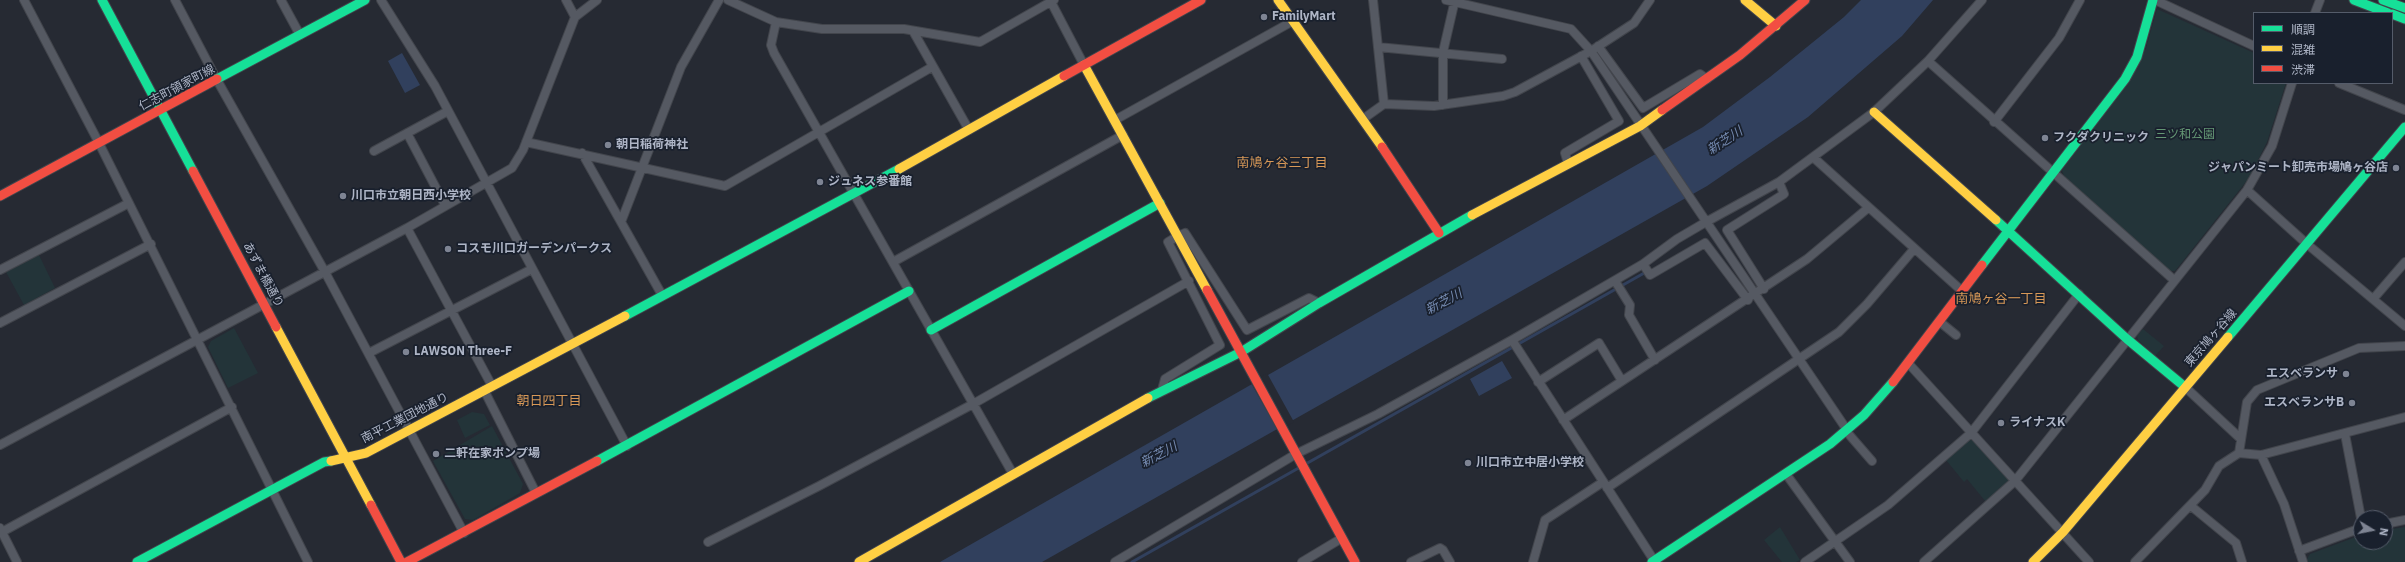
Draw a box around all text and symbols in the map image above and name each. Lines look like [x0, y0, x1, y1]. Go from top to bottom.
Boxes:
place label: FamilyMart [1272, 10, 1336, 24]
marker: FamilyMart [1259, 12, 1269, 22]
legend [2253, 12, 2393, 84]
text: 順調 [2291, 22, 2315, 37]
text: 混雑 [2291, 42, 2315, 57]
street label: 仁志町領家町線 [137, 62, 217, 114]
text: 渋滞 [2291, 62, 2315, 77]
water label: 新芝川 [1704, 124, 1746, 158]
park label: 三ツ和公園 [2155, 128, 2215, 142]
place label: フクダクリニック [2053, 131, 2149, 145]
marker: フクダクリニック [2040, 133, 2050, 143]
place label: 朝日稲荷神社 [616, 138, 688, 152]
marker: 朝日稲荷神社 [603, 140, 613, 150]
district label: 南鳩ヶ谷三丁目 [1237, 155, 1327, 171]
place label: ジャパンミート卸売市場鳩ヶ谷店 [2208, 161, 2388, 175]
marker: ジャパンミート卸売市場鳩ヶ谷店 [2391, 163, 2401, 173]
place label: ジュネス参番館 [828, 175, 912, 189]
marker: ジュネス参番館 [815, 177, 825, 187]
place label: 川口市立朝日西小学校 [351, 189, 471, 203]
marker: 川口市立朝日西小学校 [338, 191, 348, 201]
street label: あずま橋通り [240, 240, 286, 310]
place label: コスモ川口ガーデンパークス [456, 242, 612, 256]
marker: コスモ川口ガーデンパークス [443, 244, 453, 254]
water label: 新芝川 [1423, 286, 1465, 318]
district label: 南鳩ヶ谷一丁目 [1956, 291, 2046, 307]
street label: 東京鳩ヶ谷線 [2182, 306, 2240, 370]
place label: LAWSON Three-F [414, 345, 512, 359]
marker: LAWSON Three-F [401, 347, 411, 357]
place label: エスベランサ [2266, 367, 2338, 381]
marker: エスベランサ [2341, 369, 2351, 379]
street label: 南平工業団地通り [359, 390, 451, 446]
district label: 朝日四丁目 [517, 393, 581, 409]
place label: エスベランサB [2264, 396, 2344, 410]
marker: エスベランサB [2347, 398, 2357, 408]
place label: ライナスK [2009, 416, 2065, 430]
marker: ライナスK [1996, 418, 2006, 428]
water label: 新芝川 [1138, 439, 1180, 471]
place label: 二軒在家ポンプ場 [444, 447, 540, 461]
marker: 二軒在家ポンプ場 [431, 449, 441, 459]
place label: 川口市立中居小学校 [1476, 456, 1584, 470]
marker: 川口市立中居小学校 [1463, 458, 1473, 468]
north arrow [2353, 510, 2393, 550]
text: N [2376, 527, 2391, 537]

